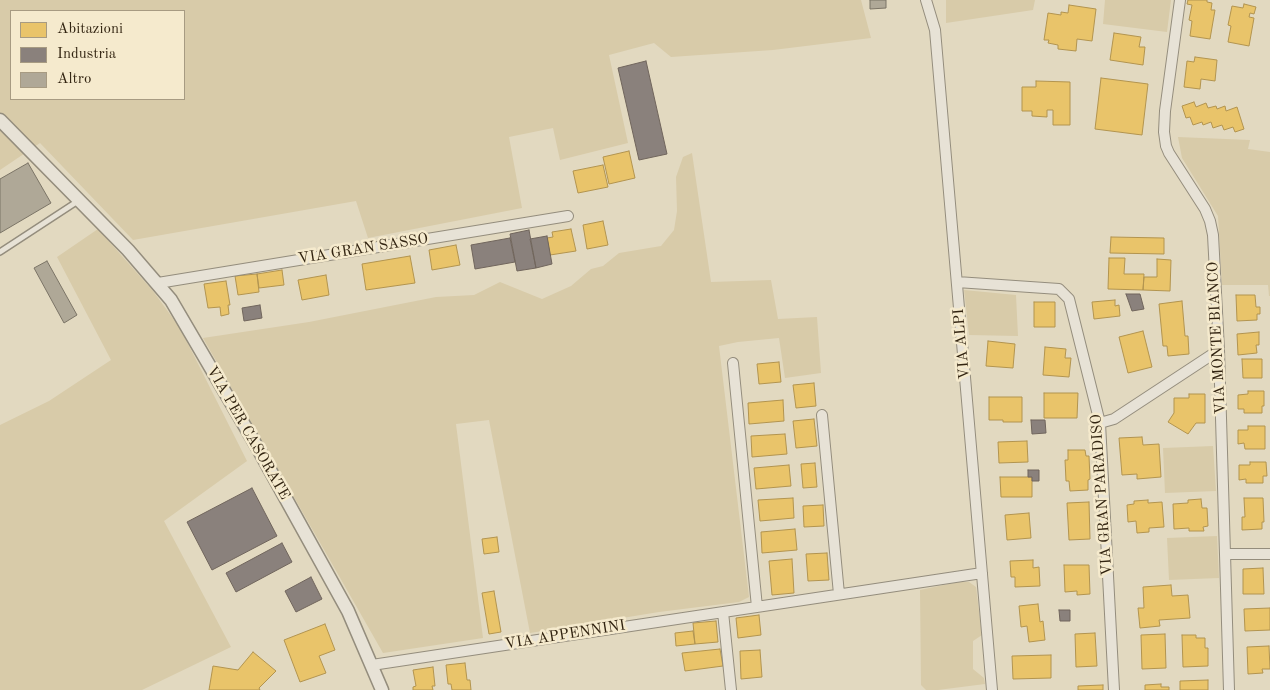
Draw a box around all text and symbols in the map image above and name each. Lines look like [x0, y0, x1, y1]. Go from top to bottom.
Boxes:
legend [10, 10, 185, 100]
text: Abitazioni [57, 22, 123, 37]
text: Industria [57, 47, 116, 62]
text: Altro [57, 72, 91, 87]
street label: VIA GRAN SASSO [297, 230, 429, 268]
street label: VIA MONTE BIANCO [1204, 261, 1230, 415]
street label: VIA ALPI [950, 308, 974, 380]
street label: VIA PER CASORATE [202, 363, 294, 503]
street label: VIA GRAN PARADISO [1087, 414, 1117, 576]
street label: VIA APPENNINI [503, 617, 627, 653]

